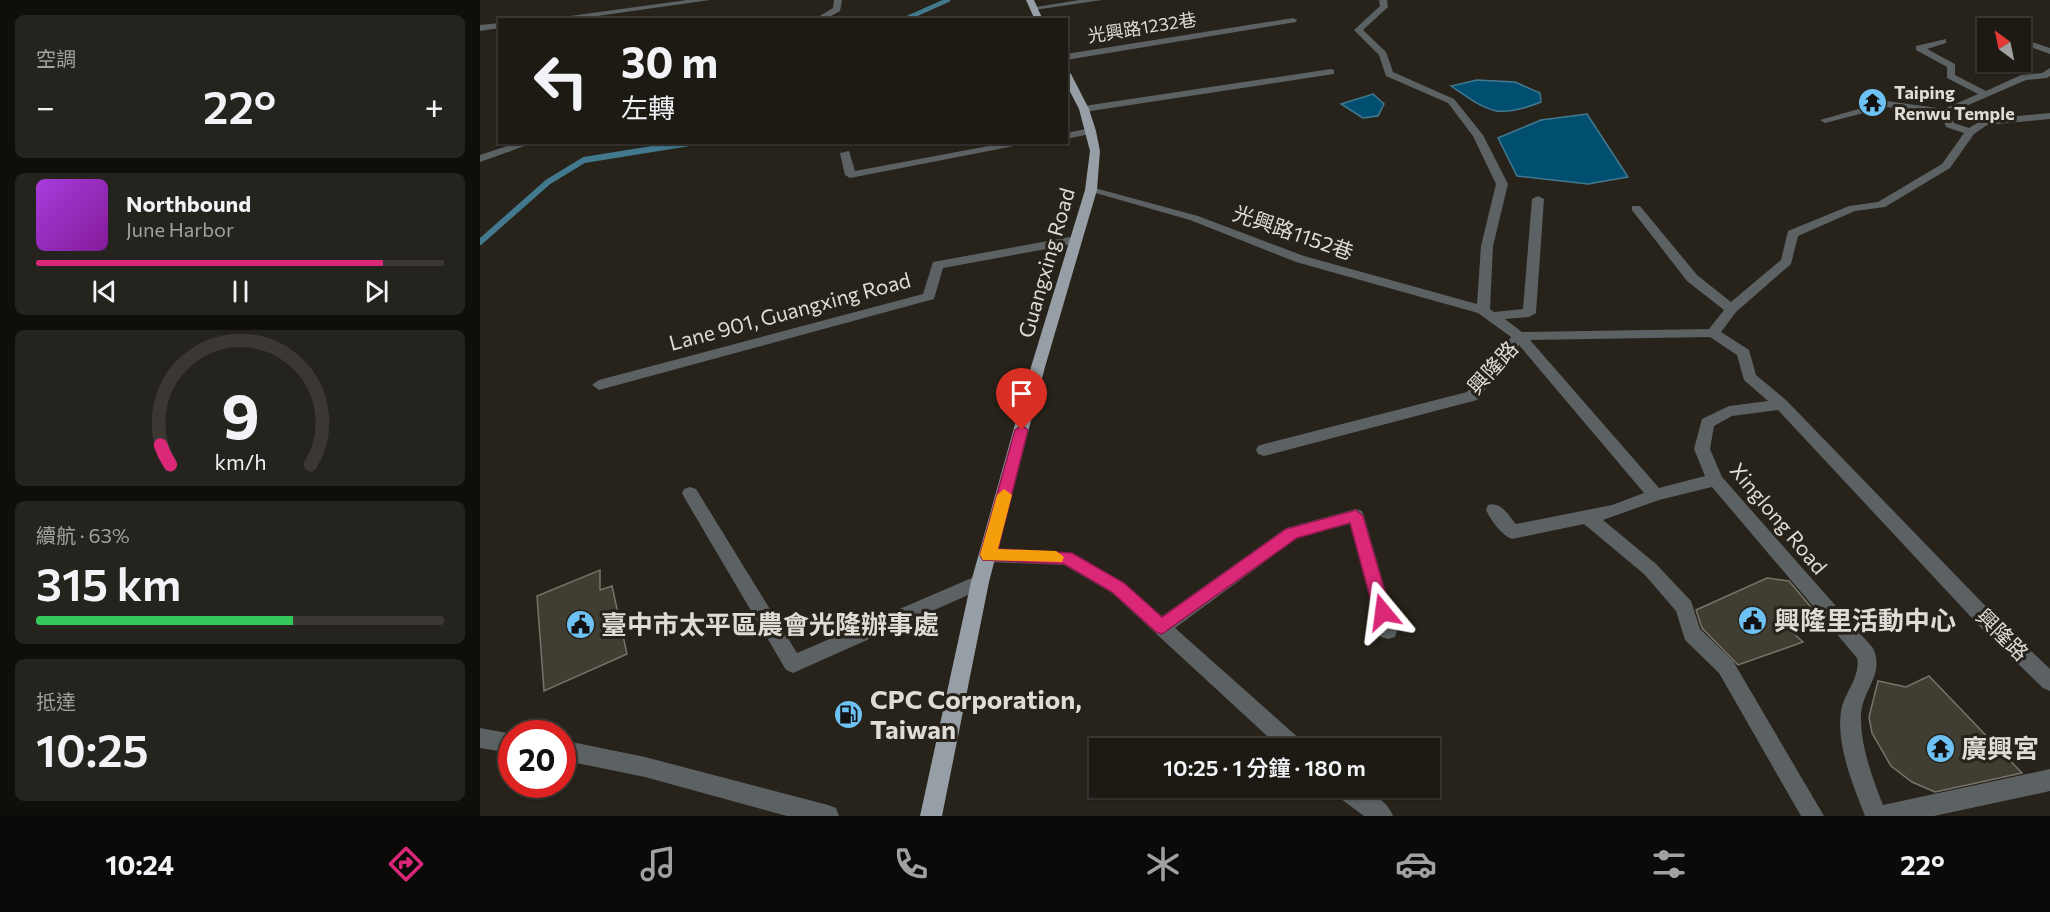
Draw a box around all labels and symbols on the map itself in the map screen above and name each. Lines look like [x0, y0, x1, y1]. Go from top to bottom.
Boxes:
street label: 光興路1232巷 [1086, 8, 1198, 46]
north arrow [1977, 18, 2031, 72]
place label: Taiping Renwu Temple [1894, 81, 2015, 124]
temple icon: Taiping Renwu Temple [1857, 87, 1889, 119]
street label: Guangxing Road [1012, 185, 1079, 340]
street label: 光興路1152巷 [1230, 199, 1357, 264]
street label: Lane 901, Guangxing Road [666, 266, 913, 355]
street label: 興隆路 [1462, 335, 1522, 399]
pin [996, 368, 1047, 430]
street label: Xinglong Road [1725, 457, 1833, 579]
position arrow [1351, 580, 1415, 644]
street label: 興隆路 [1972, 603, 2034, 665]
place label: 興隆里活動中心 [1774, 604, 1956, 635]
public building icon: 興隆里活動中心 [1737, 605, 1769, 637]
place label: 臺中市太平區農會光隆辦事處 [601, 608, 939, 639]
public building icon: 臺中市太平區農會光隆辦事處 [564, 609, 596, 641]
place label: CPC Corporation, Taiwan [870, 683, 1082, 744]
fuel station icon: CPC Corporation, Taiwan [833, 699, 865, 731]
speed limit sign: 20 [498, 720, 576, 798]
place label: 廣興宮 [1961, 732, 2039, 763]
temple icon: 廣興宮 [1924, 733, 1956, 765]

